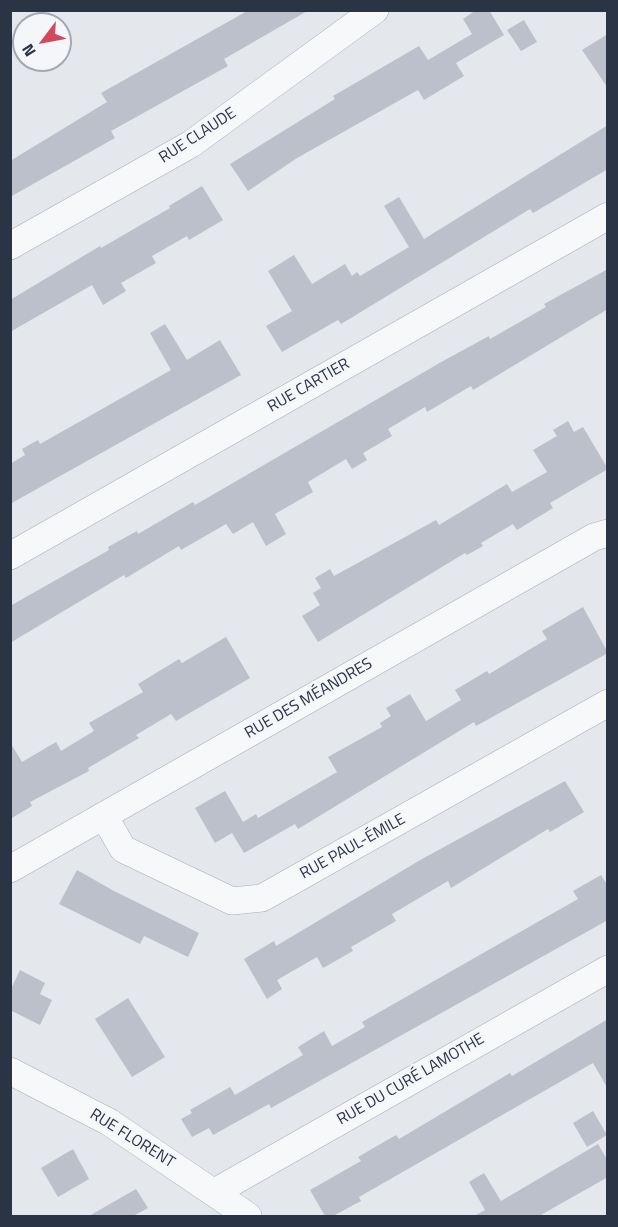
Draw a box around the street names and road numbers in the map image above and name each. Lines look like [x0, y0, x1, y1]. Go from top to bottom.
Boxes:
street label: RUE CLAUDE [156, 104, 240, 168]
street label: RUE CARTIER [265, 355, 353, 417]
street label: RUE DES MÉANDRES [242, 655, 376, 743]
street label: RUE PAUL-ÉMILE [297, 810, 409, 884]
street label: RUE DU CURÉ LAMOTHE [334, 1030, 488, 1130]
street label: RUE FLORENT [86, 1105, 178, 1173]

